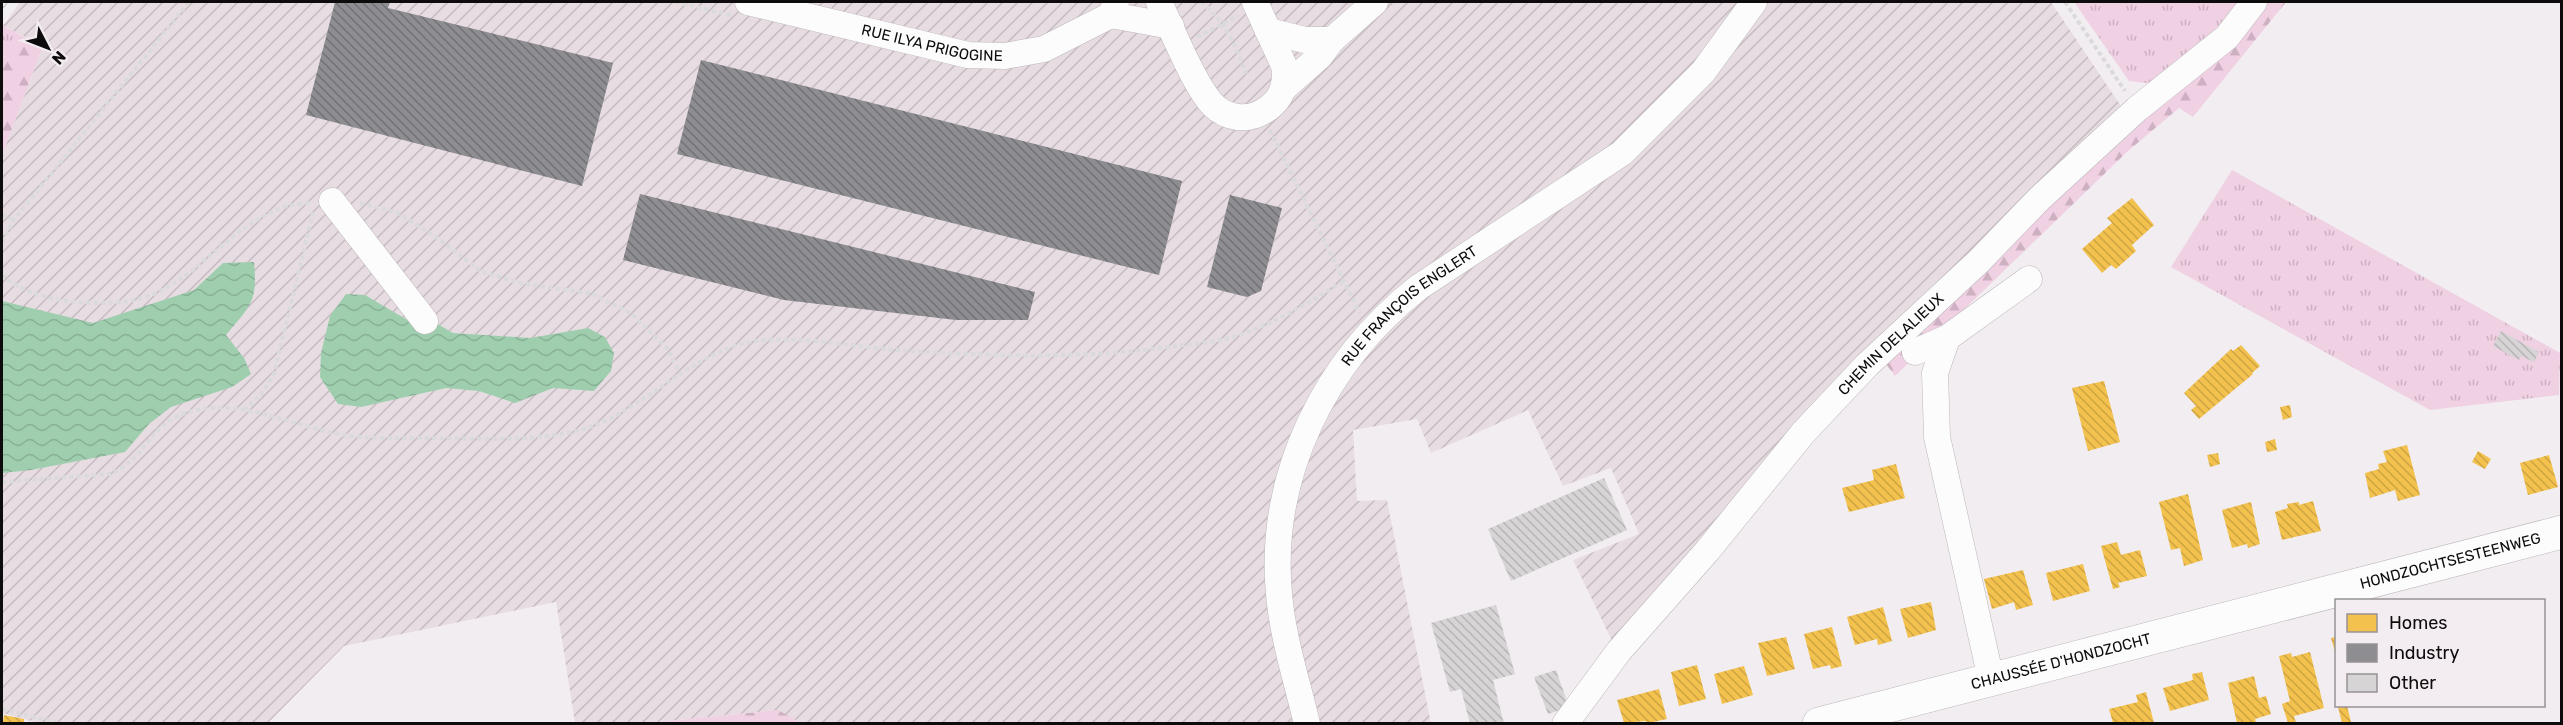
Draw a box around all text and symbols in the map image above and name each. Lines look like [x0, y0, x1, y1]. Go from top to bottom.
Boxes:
north arrow [18, 18, 78, 78]
street label: RUE ILYA PRIGOGINE [860, 21, 1003, 65]
text: N [48, 47, 70, 68]
street label: RUE FRANÇOIS ENGLERT [1337, 242, 1481, 369]
street label: CHEMIN DELALIEUX [1834, 289, 1948, 399]
street label: HONDZOCHTSESTEENWEG [2358, 529, 2543, 593]
legend [2335, 599, 2545, 707]
text: Homes [2389, 612, 2447, 634]
street label: CHAUSSÉE D'HONDZOCHT [1969, 629, 2153, 693]
text: Industry [2389, 642, 2459, 664]
text: Other [2389, 672, 2436, 694]

